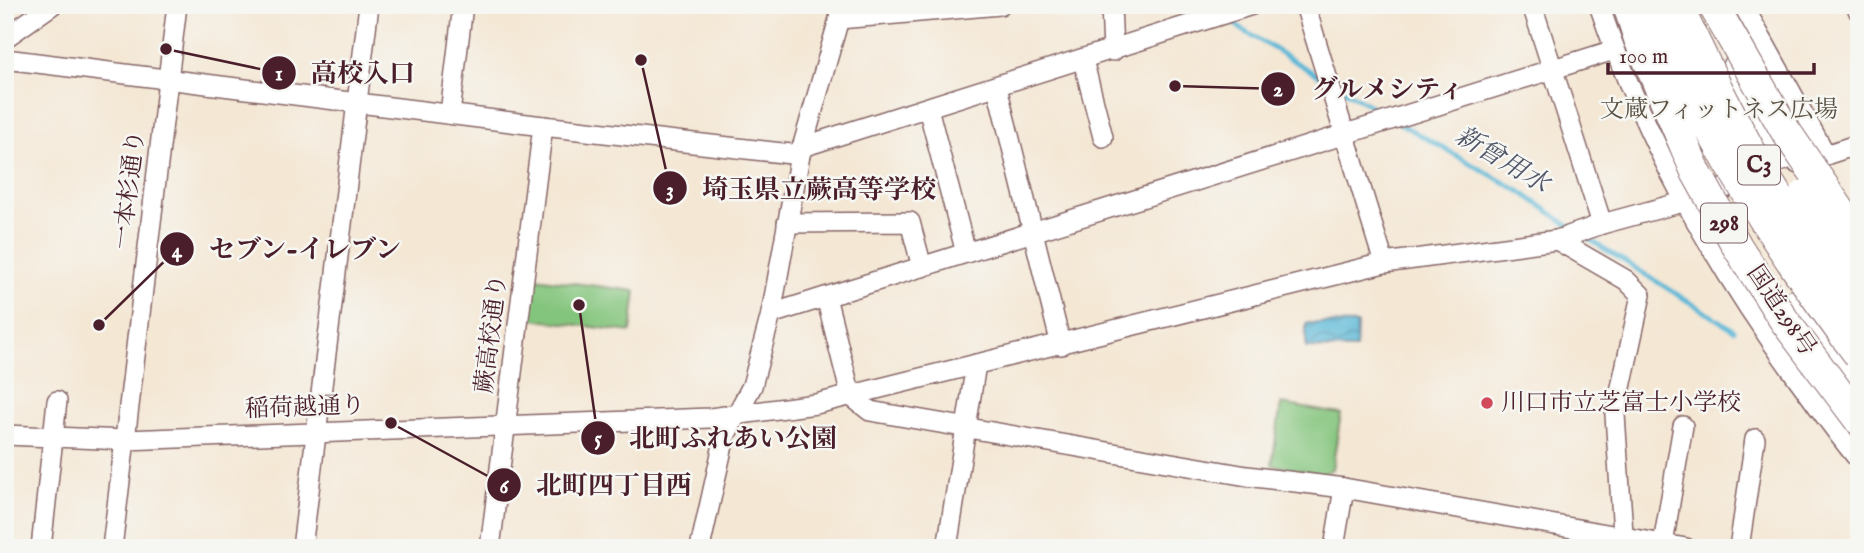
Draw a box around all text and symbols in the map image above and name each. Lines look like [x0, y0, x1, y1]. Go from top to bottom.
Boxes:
scale bar [1608, 32, 1815, 76]
text: 100 m [1619, 44, 1668, 71]
callout: 高校入口 [262, 50, 429, 97]
text: 高校入口 [311, 58, 415, 91]
text: 1 [275, 61, 283, 88]
callout: グルメシティ [1261, 66, 1480, 113]
text: グルメシティ [1312, 74, 1464, 107]
text: 2 [1273, 77, 1283, 104]
park label: 文蔵フィットネス広場 [1600, 95, 1838, 126]
water label: 新曾用水 [1449, 119, 1558, 202]
street label: 一本杉通り [107, 129, 153, 251]
road number: C3 [1738, 146, 1780, 184]
callout: 埼玉県立蕨高等学校 [653, 165, 950, 212]
text: 埼玉県立蕨高等学校 [702, 174, 936, 207]
text: 3 [666, 177, 674, 204]
road number: 298 [1701, 204, 1747, 243]
callout: セブン-イレブン [159, 226, 416, 273]
text: セブン-イレブン [209, 234, 401, 267]
text: 4 [172, 238, 183, 265]
street label: 国道298号 [1739, 260, 1823, 362]
street label: 蕨高校通り [469, 273, 515, 395]
place label: 川口市立芝富士小学校 [1501, 388, 1741, 419]
street label: 稲荷越通り [244, 390, 366, 426]
marker: 川口市立芝富士小学校 [1479, 395, 1495, 411]
callout: 北町ふれあい公園 [580, 414, 851, 461]
text: 北町ふれあい公園 [629, 423, 837, 456]
text: 5 [594, 426, 602, 453]
callout: 北町四丁目西 [487, 462, 706, 509]
text: 北町四丁目西 [536, 470, 692, 503]
text: 6 [500, 474, 510, 501]

